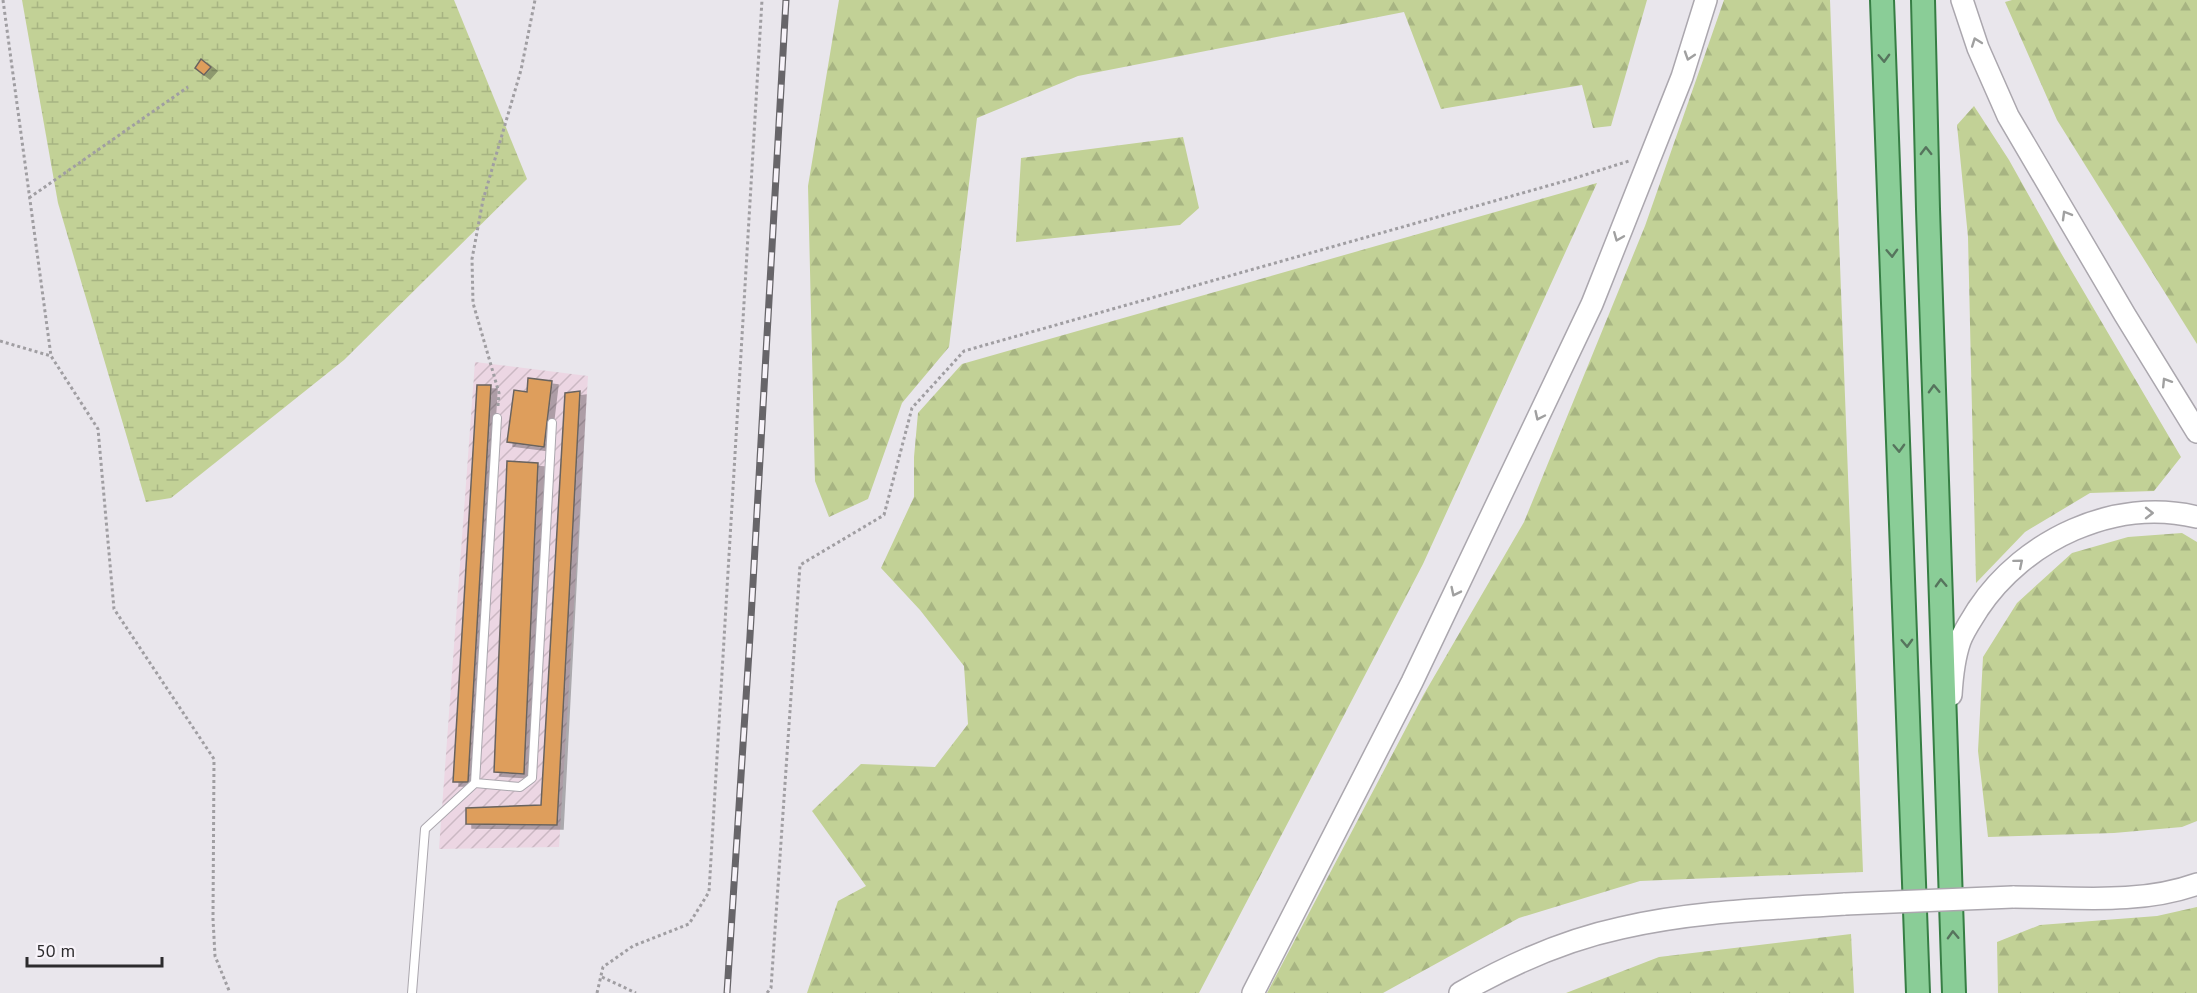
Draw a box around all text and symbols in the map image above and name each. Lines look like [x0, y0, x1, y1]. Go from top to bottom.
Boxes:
one-way arrow [1971, 37, 1984, 48]
one-way arrow [1683, 50, 1696, 61]
one-way arrow [1878, 54, 1891, 63]
one-way arrow [1920, 146, 1933, 155]
one-way arrow [2062, 211, 2073, 221]
one-way arrow [1613, 231, 1625, 242]
one-way arrow [1885, 249, 1898, 258]
one-way arrow [2162, 378, 2174, 388]
one-way arrow [1928, 384, 1940, 393]
one-way arrow [1534, 409, 1546, 420]
one-way arrow [1893, 444, 1906, 453]
one-way arrow [2144, 507, 2153, 519]
one-way arrow [2012, 560, 2023, 571]
one-way arrow [1935, 579, 1947, 588]
one-way arrow [1450, 585, 1462, 596]
one-way arrow [1900, 639, 1913, 648]
scale bar [27, 930, 162, 968]
one-way arrow [1946, 930, 1959, 939]
text: 50 m [36, 939, 75, 962]

